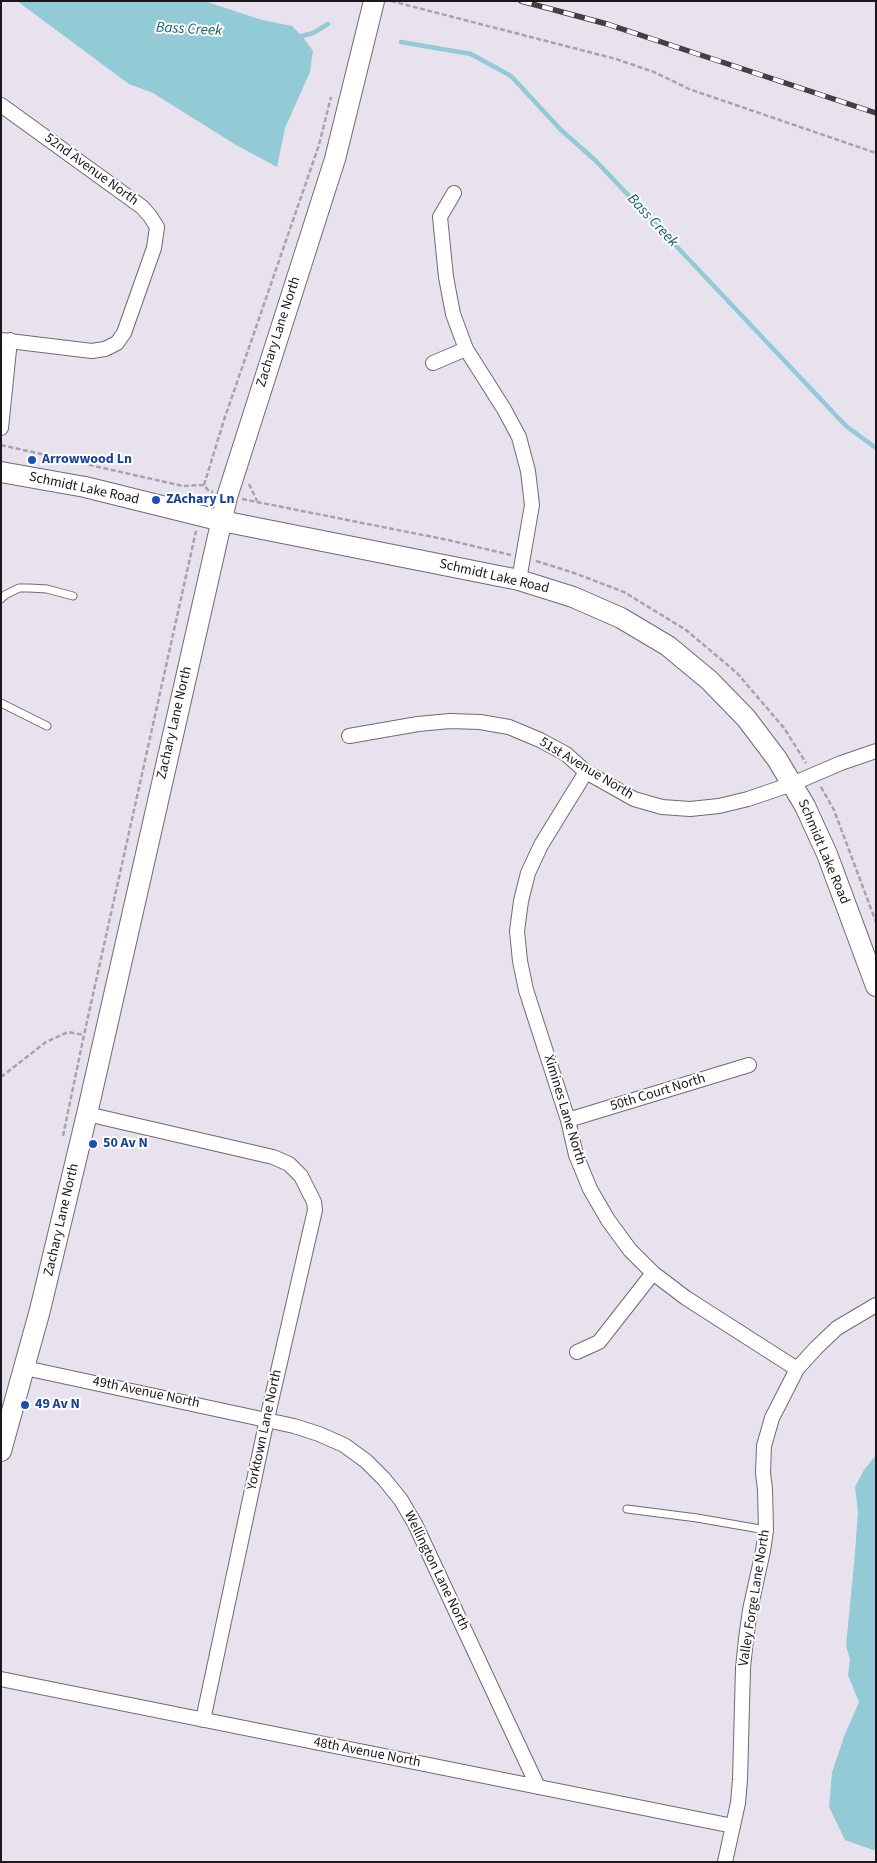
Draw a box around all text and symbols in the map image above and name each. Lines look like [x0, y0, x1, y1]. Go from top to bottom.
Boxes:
water label: Bass Creek [155, 19, 223, 41]
street label: 52nd Avenue North [41, 130, 141, 210]
water label: Bass Creek [623, 191, 681, 251]
street label: Zachary Lane North [253, 275, 305, 389]
place label: Arrowwood Ln [42, 452, 132, 468]
marker: Arrowwood Ln [26, 454, 38, 466]
street label: Schmidt Lake Road [27, 469, 141, 509]
place label: ZAchary Ln [166, 492, 235, 508]
marker: ZAchary Ln [150, 494, 162, 506]
street label: Schmidt Lake Road [437, 556, 551, 598]
street label: Zachary Lane North [154, 665, 196, 781]
street label: 51st Avenue North [536, 734, 636, 804]
street label: Schmidt Lake Road [793, 797, 853, 907]
street label: Ximines Lane North [539, 1053, 589, 1167]
street label: 50th Court North [608, 1071, 708, 1115]
place label: 50 Av N [103, 1136, 148, 1152]
marker: 50 Av N [87, 1138, 99, 1150]
street label: Zachary Lane North [41, 1162, 83, 1278]
street label: Yorktown Lane North [244, 1368, 286, 1492]
street label: 49th Avenue North [91, 1373, 201, 1413]
place label: 49 Av N [35, 1397, 80, 1413]
marker: 49 Av N [19, 1399, 31, 1411]
street label: Wellington Lane North [400, 1508, 472, 1634]
street label: Valley Forge Lane North [736, 1528, 774, 1668]
street label: 48th Avenue North [312, 1734, 422, 1772]

